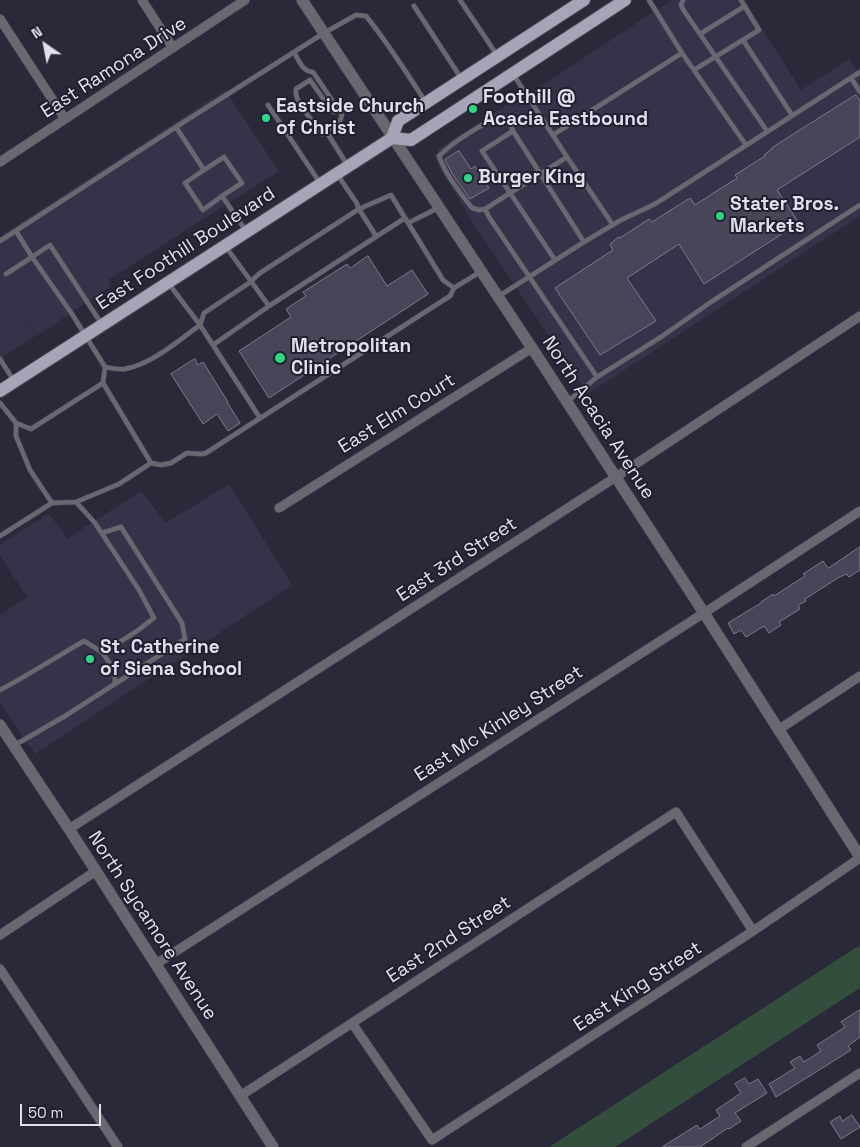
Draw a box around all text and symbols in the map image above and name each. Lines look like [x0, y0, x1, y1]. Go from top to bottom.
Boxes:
street label: East Ramona Drive [37, 12, 191, 124]
north arrow [20, 20, 70, 70]
text: N [28, 22, 46, 43]
place label: Foothill @ Acacia Eastbound [483, 87, 648, 131]
place label: Eastside Church of Christ [276, 96, 424, 140]
marker: Foothill @ Acacia Eastbound [467, 103, 479, 115]
marker: Eastside Church of Christ [260, 112, 272, 124]
place label: Burger King [478, 167, 586, 189]
marker: Burger King [462, 172, 474, 184]
street label: East Foothill Boulevard [92, 183, 280, 315]
place label: Stater Bros. Markets [730, 194, 839, 238]
marker: Stater Bros. Markets [714, 210, 726, 222]
street label: North Acacia Avenue [537, 332, 659, 504]
place label: Metropolitan Clinic [291, 336, 411, 380]
marker: Metropolitan Clinic [273, 351, 287, 365]
street label: East Elm Court [335, 369, 459, 459]
street label: East 3rd Street [393, 513, 521, 607]
place label: St. Catherine of Siena School [100, 637, 242, 681]
marker: St. Catherine of Siena School [84, 653, 96, 665]
street label: East Mc Kinley Street [411, 661, 587, 787]
street label: North Sycamore Avenue [82, 827, 222, 1025]
street label: East 2nd Street [383, 891, 515, 989]
street label: East King Street [570, 937, 706, 1037]
scale bar [22, 1094, 104, 1126]
text: 50 m [28, 1103, 63, 1122]

